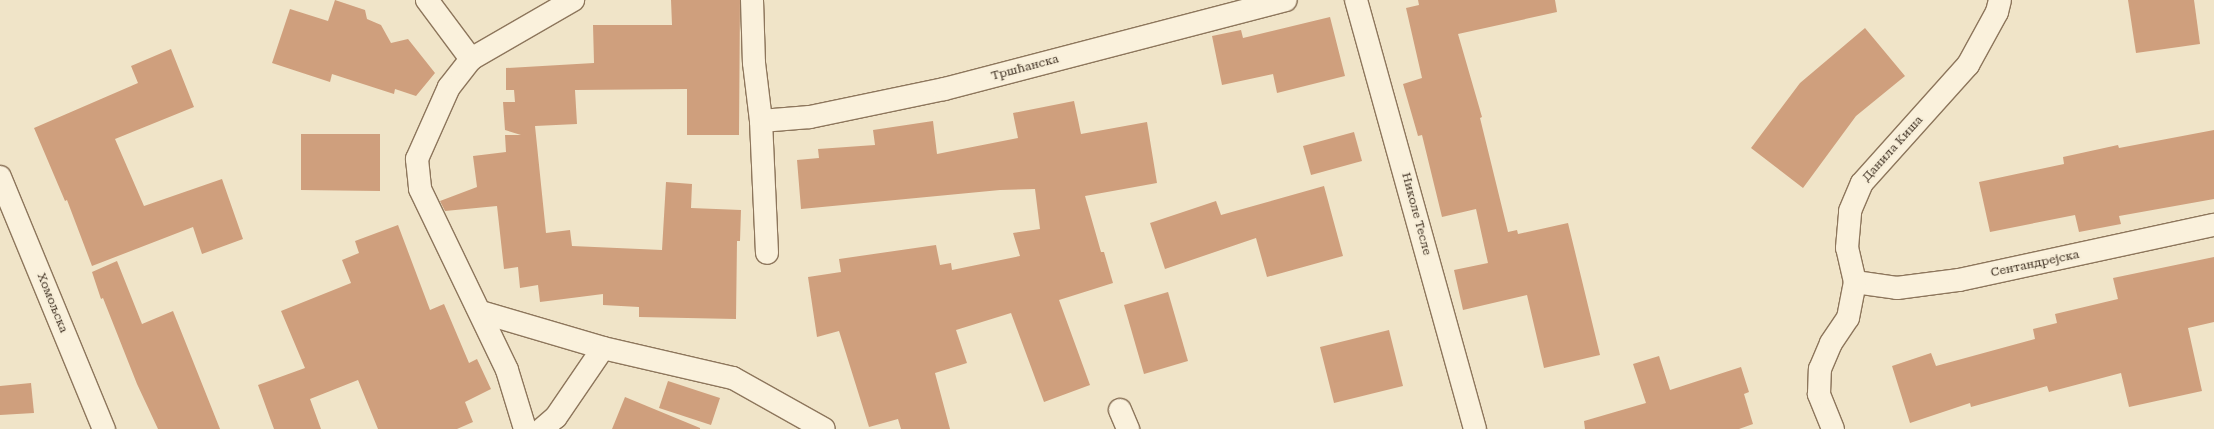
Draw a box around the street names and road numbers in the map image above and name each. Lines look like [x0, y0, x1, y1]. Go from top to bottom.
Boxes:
street label: Тршћанска [990, 52, 1060, 84]
street label: Данила Киша [1860, 113, 1926, 185]
street label: Николе Тесле [1398, 171, 1434, 257]
street label: Сентандрејска [1989, 248, 2081, 280]
street label: Хомољска [33, 271, 71, 335]

